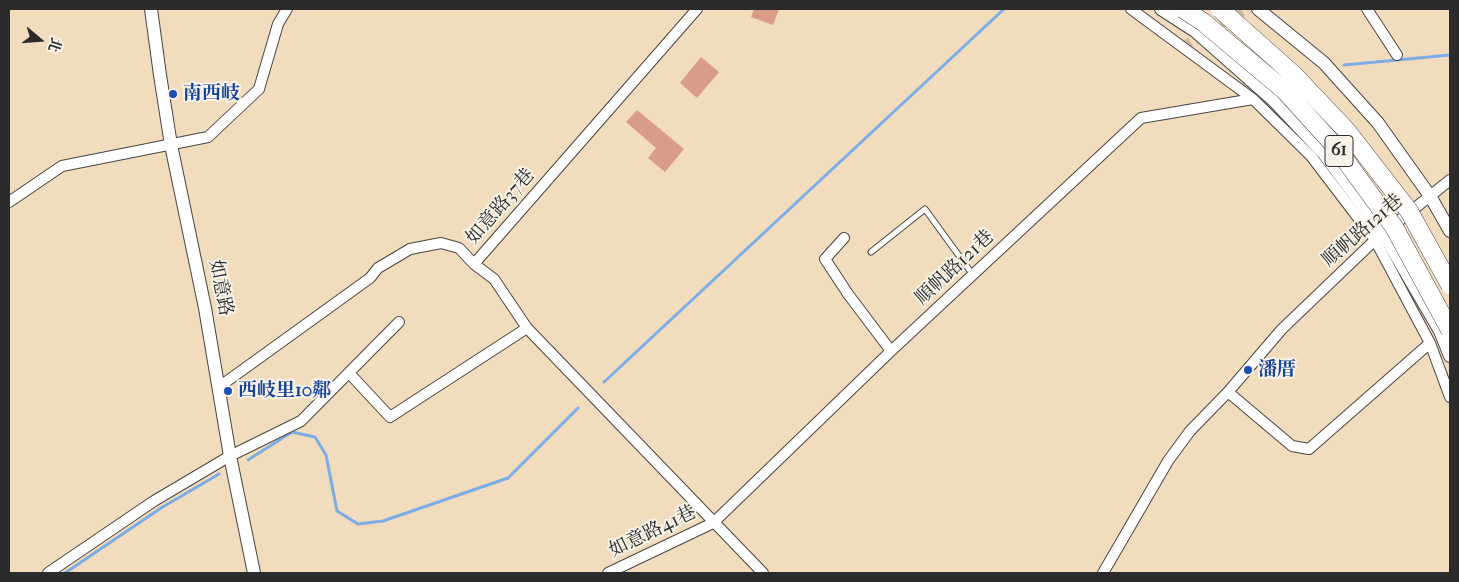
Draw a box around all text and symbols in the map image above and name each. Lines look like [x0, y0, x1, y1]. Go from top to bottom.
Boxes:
north arrow [15, 15, 65, 65]
text: 北 [44, 36, 65, 54]
place label: 南西岐 [183, 83, 240, 105]
marker: 南西岐 [167, 88, 179, 100]
road number: 61 [1325, 136, 1353, 166]
street label: 如意路37巷 [462, 164, 540, 250]
street label: 順帆路121巷 [1318, 190, 1408, 272]
street label: 順帆路121巷 [911, 226, 999, 310]
street label: 如意路 [203, 258, 237, 318]
place label: 潘厝 [1258, 359, 1296, 381]
marker: 潘厝 [1242, 364, 1254, 376]
place label: 西岐里10鄰 [238, 380, 331, 402]
marker: 西岐里10鄰 [222, 385, 234, 397]
street label: 如意路41巷 [606, 501, 700, 563]

